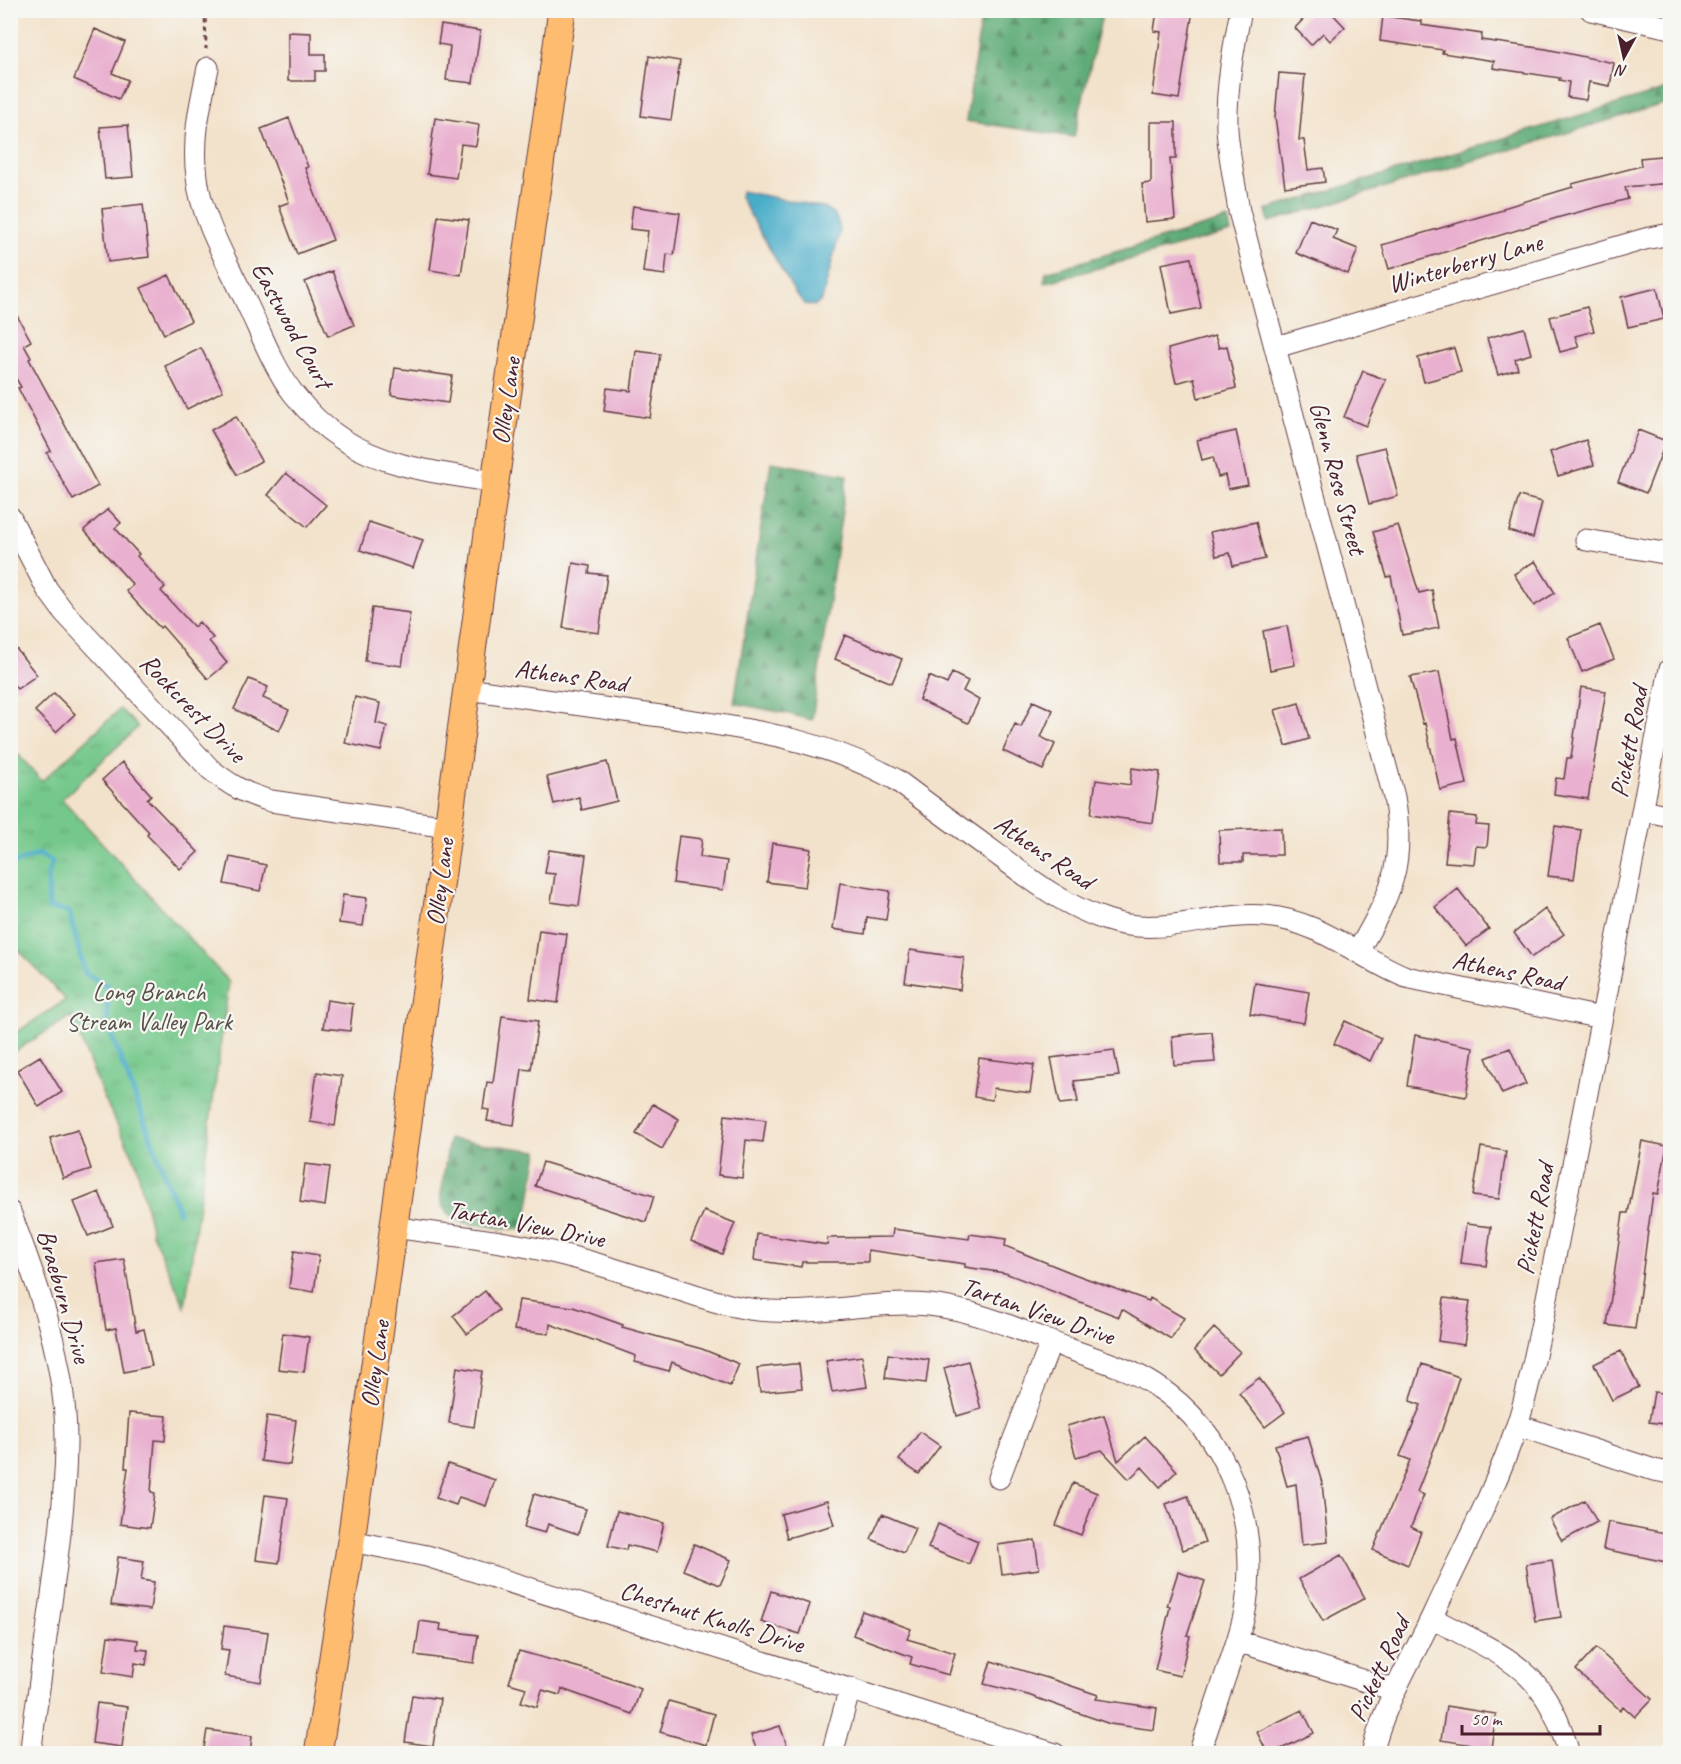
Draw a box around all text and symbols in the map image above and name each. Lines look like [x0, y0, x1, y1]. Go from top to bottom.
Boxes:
north arrow [1594, 27, 1654, 87]
text: N [1613, 60, 1628, 81]
street label: Winterberry Lane [1384, 225, 1547, 301]
street label: Eastwood Court [244, 256, 342, 397]
street label: Olley Lane [484, 354, 529, 447]
street label: Glenn Rose Street [1302, 398, 1375, 560]
street label: Rockcrest Drive [133, 646, 255, 771]
street label: Athens Road [513, 652, 633, 701]
street label: Pickett Road [1602, 680, 1657, 800]
street label: Athens Road [988, 807, 1103, 899]
street label: Olley Lane [418, 835, 462, 927]
street label: Athens Road [1450, 943, 1570, 1000]
park label: Long Branch Stream Valley Park [66, 975, 233, 1038]
street label: Pickett Road [1508, 1157, 1563, 1277]
street label: Tartan View Drive [445, 1193, 609, 1256]
street label: Braeburn Drive [29, 1226, 99, 1368]
street label: Tartan View Drive [957, 1269, 1120, 1353]
street label: Olley Lane [353, 1317, 398, 1410]
street label: Chestnut Knolls Drive [616, 1573, 809, 1661]
street label: Pickett Road [1340, 1608, 1419, 1727]
scale bar [1462, 1698, 1600, 1736]
text: 50 m [1471, 1708, 1504, 1730]

